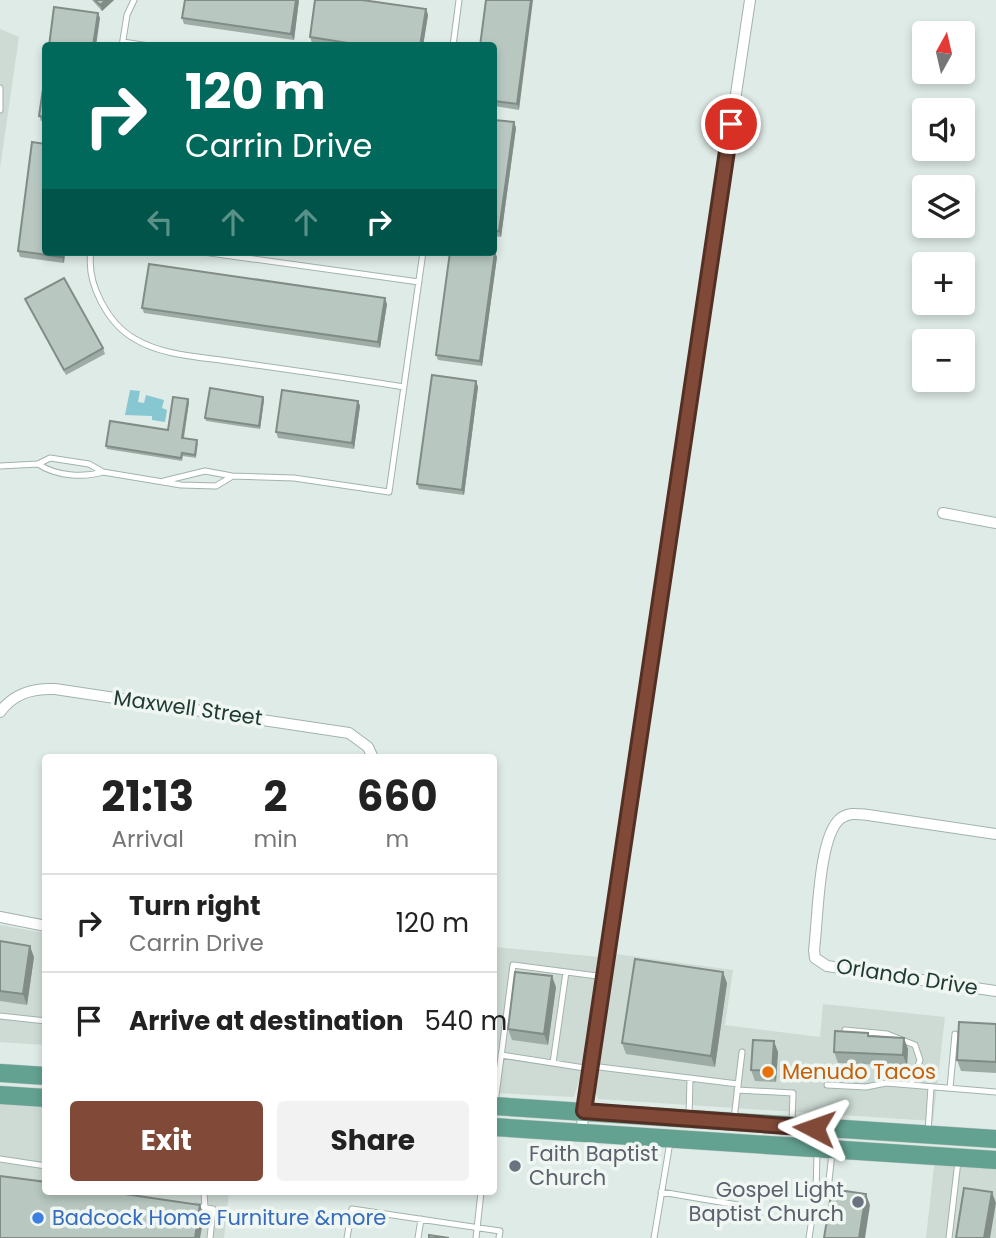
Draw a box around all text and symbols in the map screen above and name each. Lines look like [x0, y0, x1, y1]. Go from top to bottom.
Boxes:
north arrow [912, 21, 975, 84]
map controls [912, 21, 975, 392]
text: 120 m [185, 58, 326, 126]
icon: right [70, 70, 161, 161]
pin [701, 94, 761, 154]
button: sound [912, 98, 975, 161]
icon: arrive [712, 105, 750, 143]
text: Carrin Drive [185, 123, 372, 168]
button: layers [912, 175, 975, 238]
icon: left [141, 203, 179, 241]
icon: ahead [214, 203, 252, 241]
icon: ahead [287, 203, 325, 241]
icon: right [360, 203, 398, 241]
button: + [912, 252, 975, 315]
button: − [912, 329, 975, 392]
street label: Maxwell Street [112, 683, 264, 732]
text: 21:13 [101, 767, 194, 826]
text: 2 [263, 767, 287, 826]
text: 660 [357, 767, 438, 826]
text: Arrival [112, 823, 184, 855]
text: min [253, 823, 298, 855]
text: m [385, 823, 409, 855]
text: Turn right [129, 888, 261, 924]
icon: right [70, 904, 108, 942]
text: 120 m [396, 905, 469, 941]
text: Carrin Drive [129, 927, 264, 959]
street label: Orlando Drive [834, 951, 980, 1002]
icon: arrive [70, 1002, 108, 1040]
text: Arrive at destination [129, 1003, 404, 1039]
text: 540 m [425, 1003, 507, 1039]
place label: Menudo Tacos [782, 1057, 936, 1086]
marker: Menudo Tacos [760, 1064, 776, 1080]
position arrow [777, 1091, 851, 1165]
button: Exit [70, 1101, 263, 1181]
button: Share [277, 1101, 469, 1181]
place label: Faith Baptist Church [529, 1139, 658, 1192]
marker: Faith Baptist Church [507, 1158, 523, 1174]
place label: Gospel Light Baptist Church [689, 1175, 844, 1228]
marker: Gospel Light Baptist Church [850, 1194, 866, 1210]
place label: Badcock Home Furniture &more [52, 1203, 386, 1232]
marker: Badcock Home Furniture &more [30, 1210, 46, 1226]

